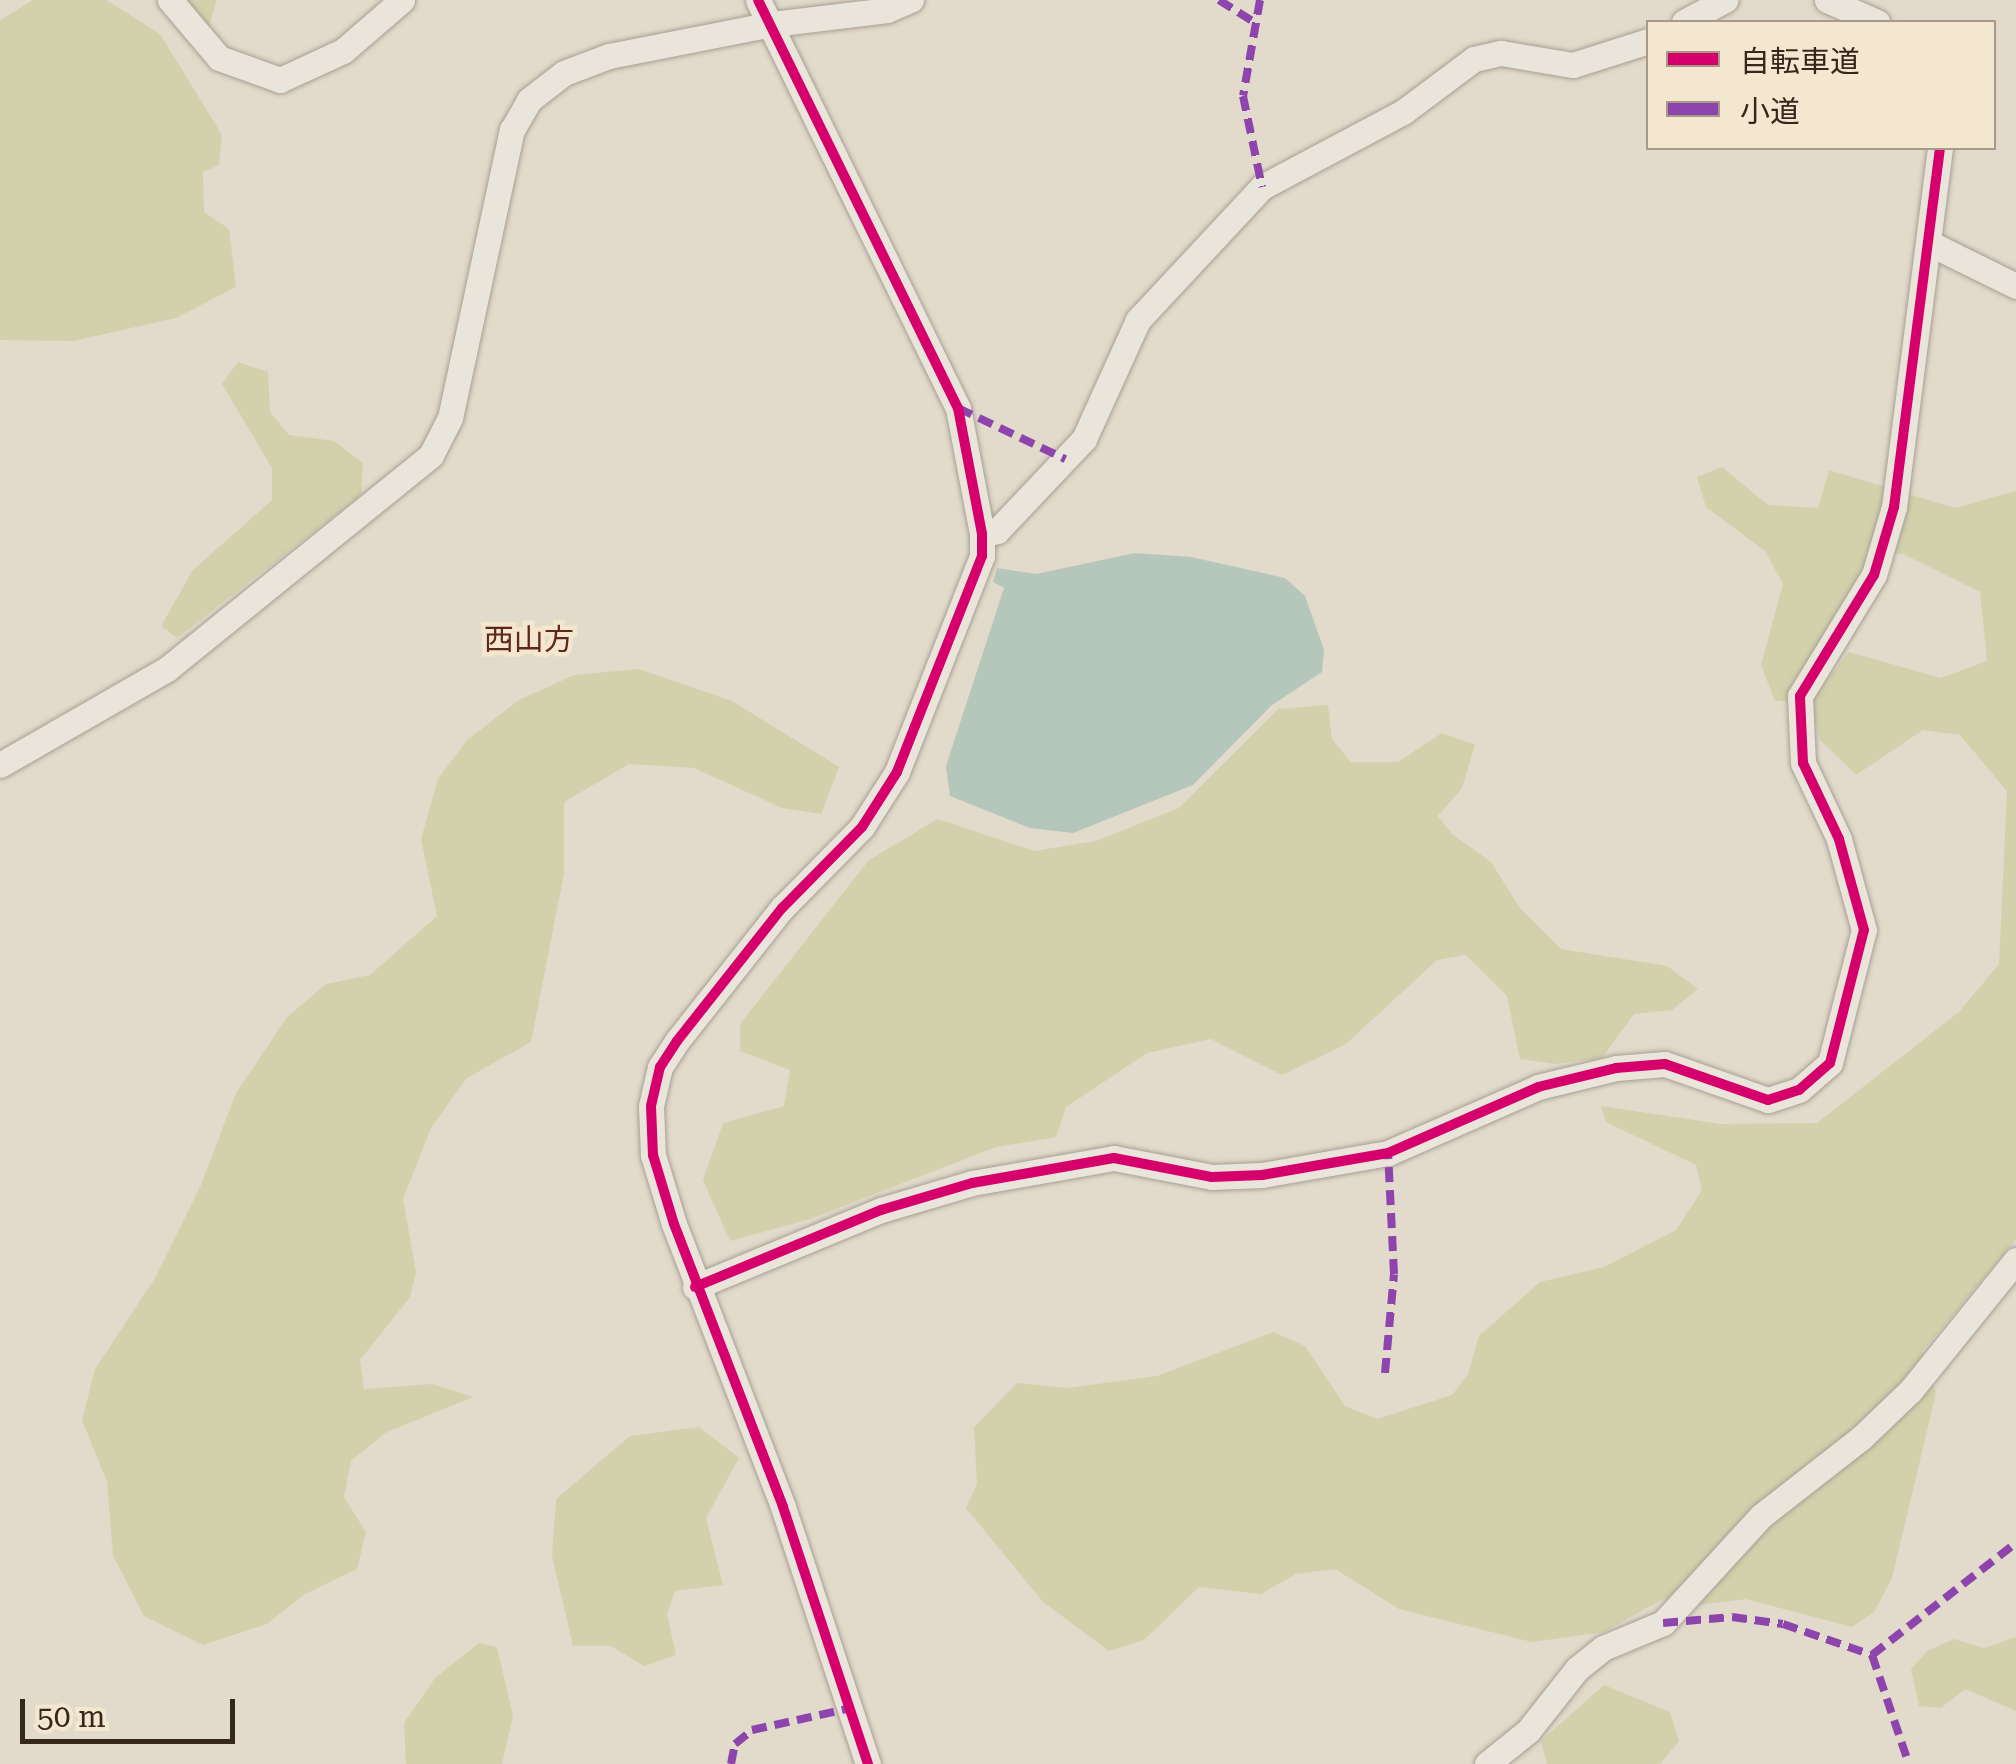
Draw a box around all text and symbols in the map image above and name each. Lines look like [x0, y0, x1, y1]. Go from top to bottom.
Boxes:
legend [1646, 20, 1996, 150]
text: 自転車道 [1740, 44, 1860, 79]
text: 小道 [1740, 94, 1800, 129]
district label: 西山方 [484, 622, 574, 658]
scale bar [25, 1679, 240, 1741]
text: 50 m [37, 1699, 106, 1734]

